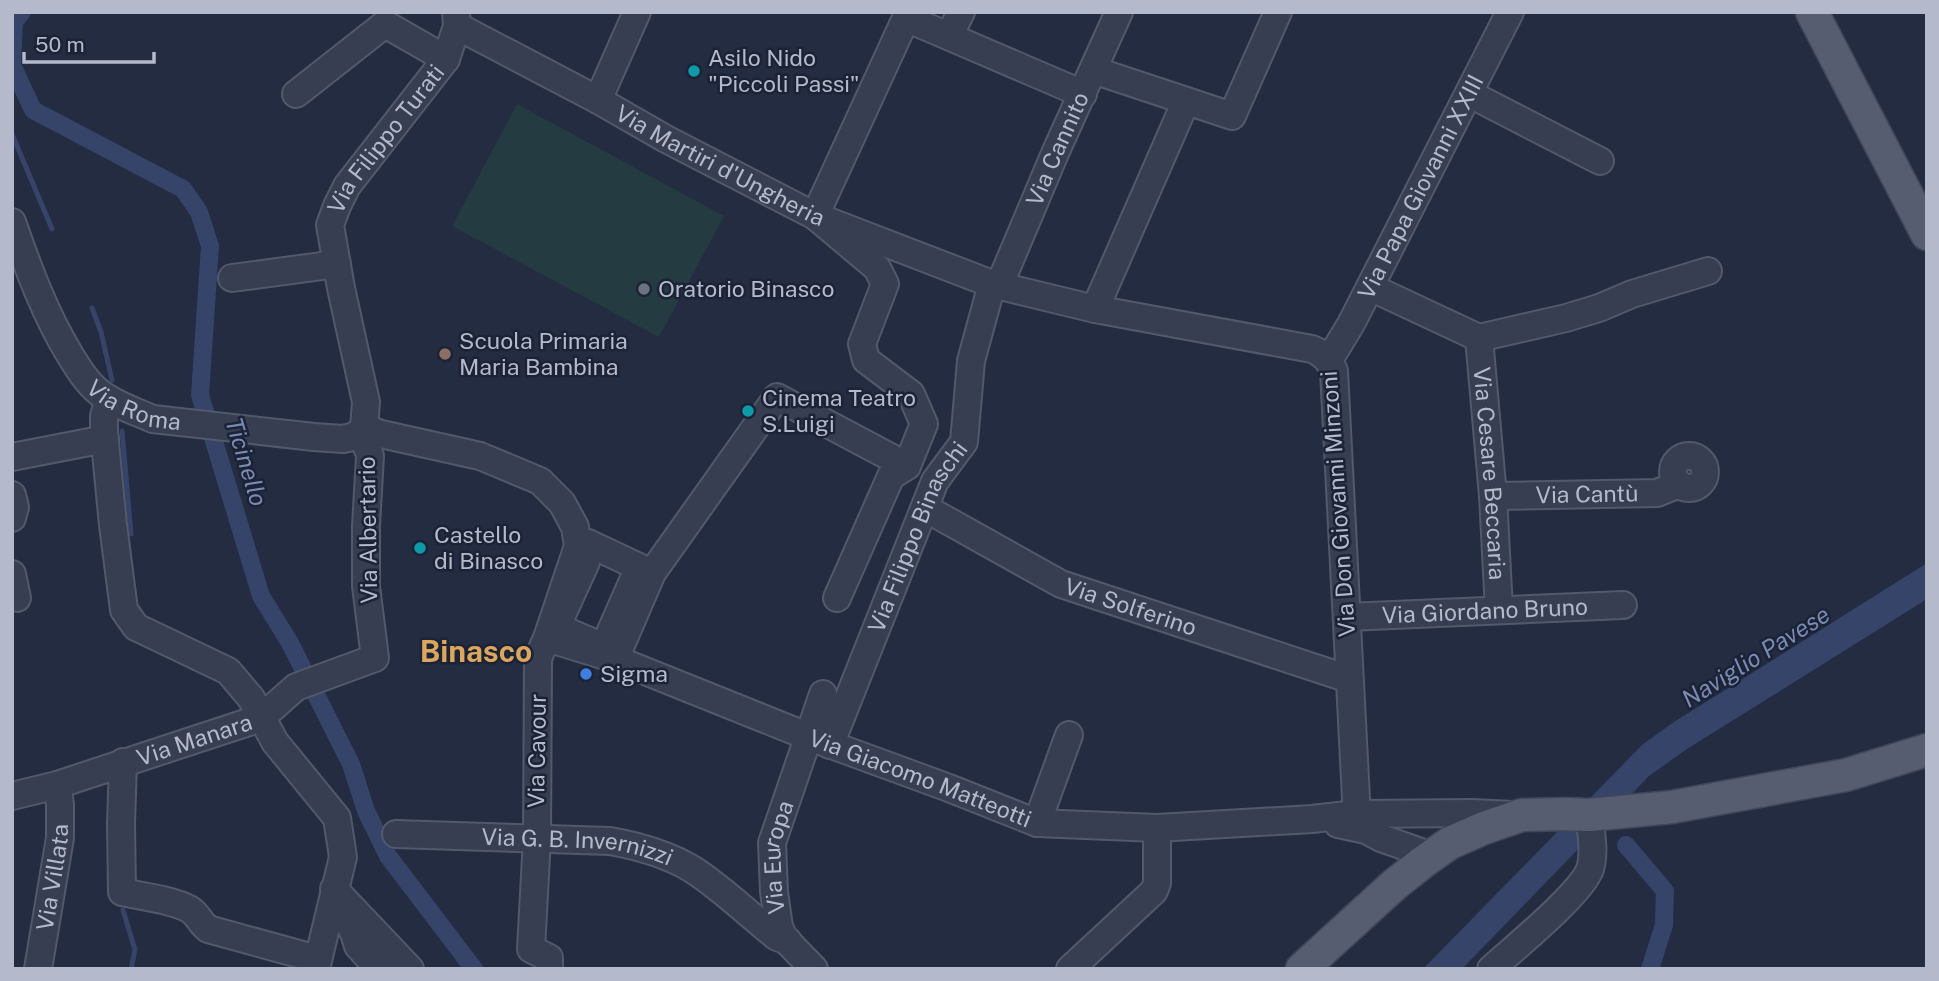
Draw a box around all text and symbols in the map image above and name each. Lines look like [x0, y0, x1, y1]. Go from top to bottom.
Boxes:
scale bar [24, 21, 154, 65]
text: 50 m [35, 32, 85, 57]
place label: Asilo Nido "Piccoli Passi" [708, 44, 860, 97]
street label: Via Filippo Turati [322, 59, 450, 218]
marker: Asilo Nido "Piccoli Passi" [686, 63, 702, 79]
street label: Via Papa Giovanni XXIII [1352, 70, 1489, 303]
street label: Via Cannito [1020, 87, 1094, 210]
street label: Via Martiri d'Ungheria [611, 99, 828, 231]
place label: Oratorio Binasco [658, 275, 834, 302]
marker: Oratorio Binasco [636, 281, 652, 297]
place label: Scuola Primaria Maria Bambina [459, 327, 628, 380]
marker: Scuola Primaria Maria Bambina [437, 346, 453, 362]
street label: Via Cesare Beccaria [1469, 366, 1511, 581]
street label: Via Don Giovanni Minzoni [1315, 370, 1360, 638]
street label: Via Roma [81, 374, 182, 435]
place label: Cinema Teatro S.Luigi [762, 384, 916, 437]
marker: Cinema Teatro S.Luigi [740, 403, 756, 419]
water label: Ticinello [220, 414, 274, 509]
street label: Via Filippo Binaschi [862, 436, 973, 636]
street label: Via Albertario [353, 456, 382, 604]
street label: Via Cantù [1535, 479, 1639, 508]
place label: Castello di Binasco [434, 521, 543, 574]
marker: Castello di Binasco [412, 540, 428, 556]
street label: Via Solferino [1061, 572, 1200, 641]
street label: Via Giordano Bruno [1381, 593, 1589, 628]
water label: Naviglio Pavese [1676, 599, 1835, 713]
district label: Binasco [420, 633, 532, 669]
place label: Sigma [600, 660, 668, 687]
marker: Sigma [578, 666, 594, 682]
street label: Via Cavour [522, 694, 551, 808]
street label: Via Manara [133, 708, 255, 771]
street label: Via Giacomo Matteotti [806, 724, 1036, 832]
street label: Via Europa [757, 797, 799, 916]
street label: Via G. B. Invernizzi [481, 823, 677, 871]
street label: Via Villata [31, 824, 73, 932]

